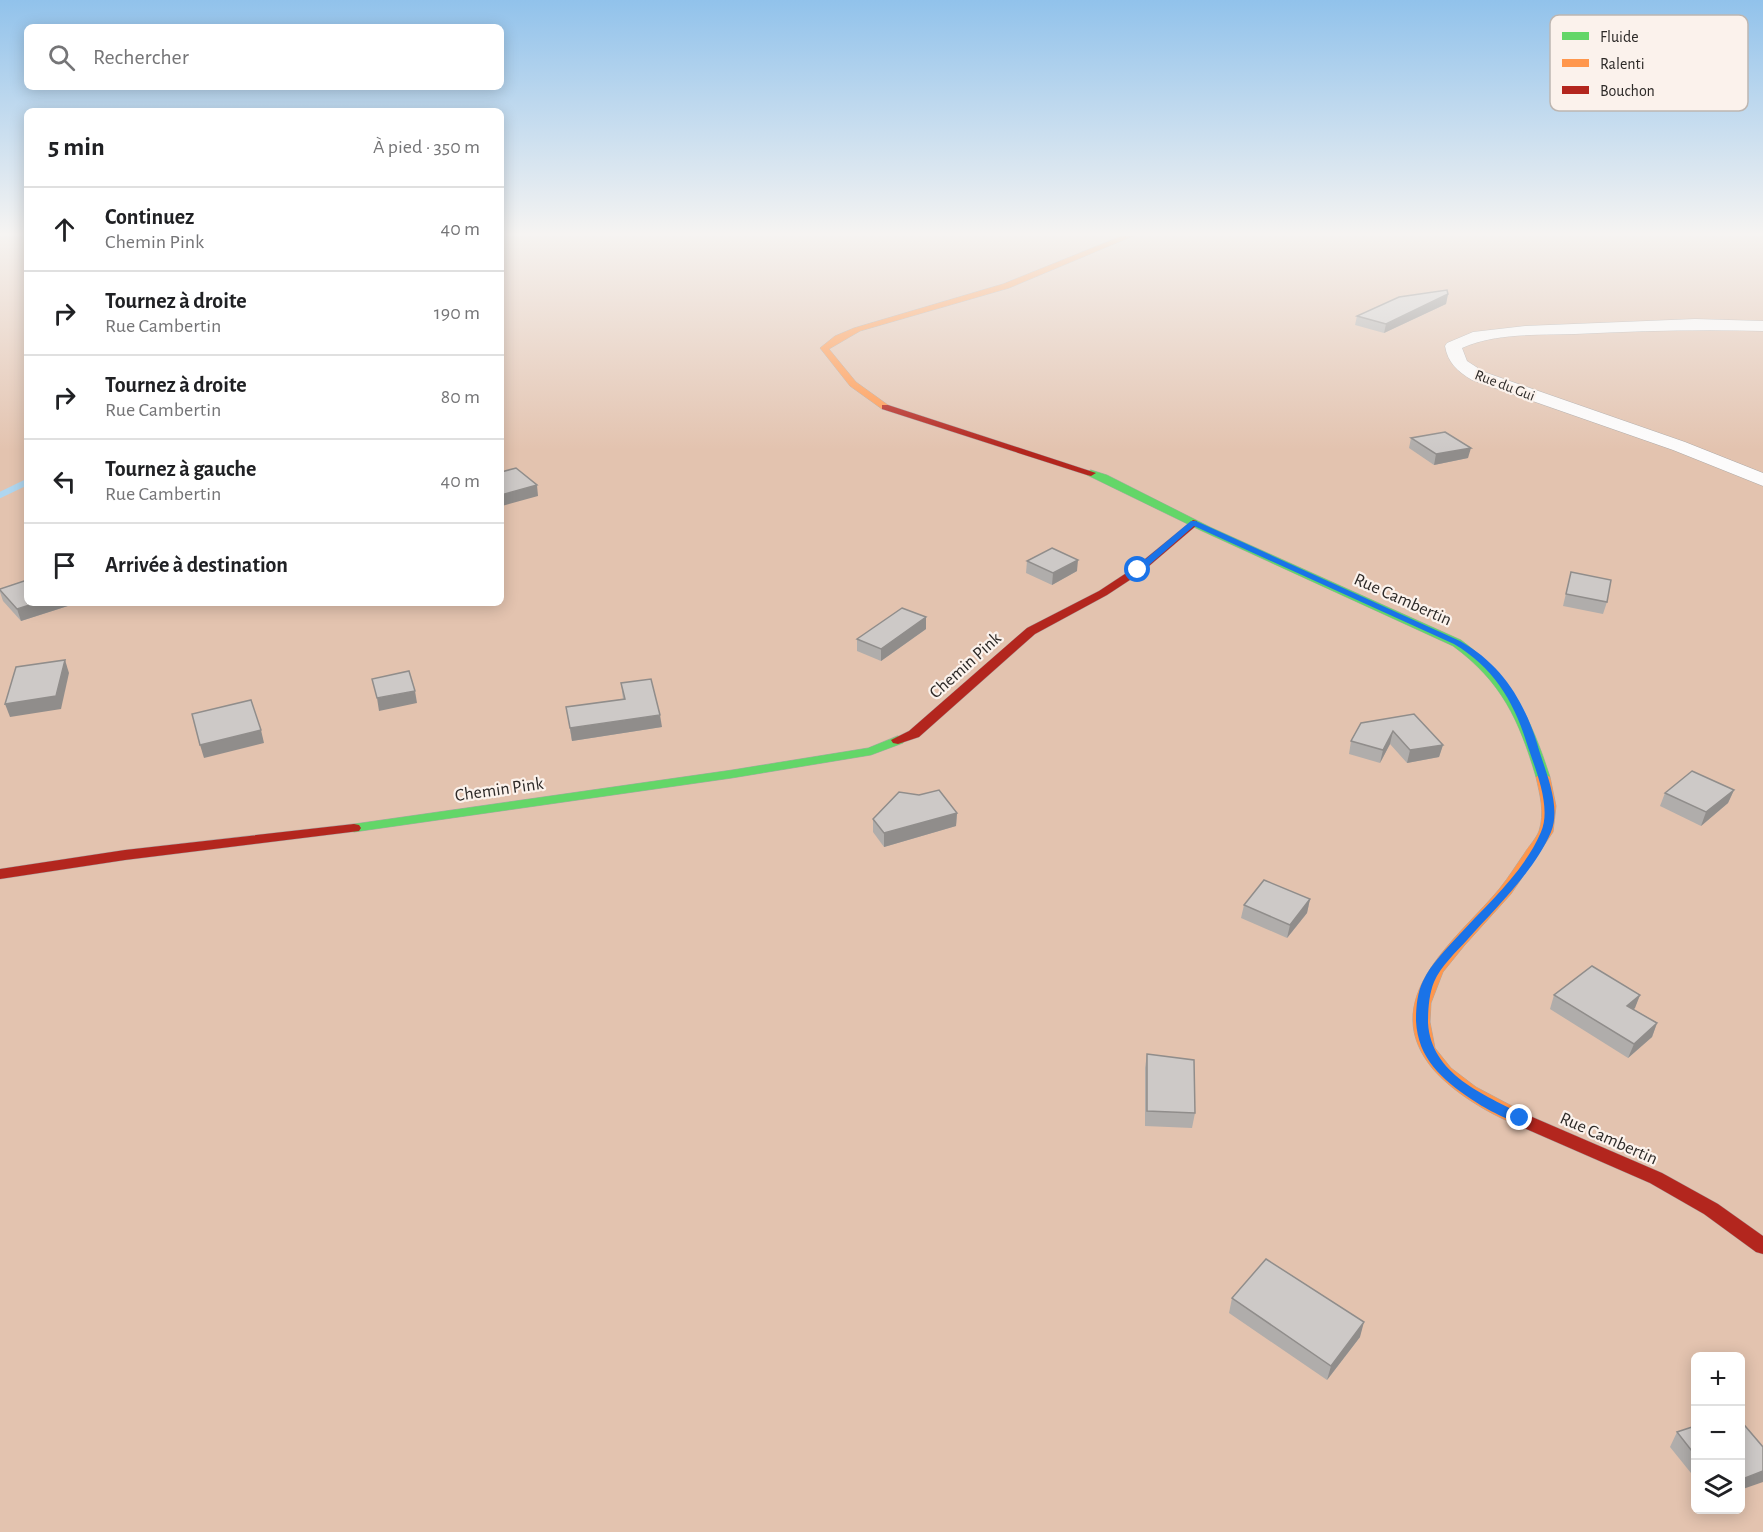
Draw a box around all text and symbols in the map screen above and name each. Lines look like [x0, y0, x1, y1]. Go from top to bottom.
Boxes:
legend [1550, 15, 1748, 111]
search box [24, 24, 504, 90]
text: Fluide [1600, 29, 1639, 45]
icon: search [45, 41, 78, 74]
text: Rechercher [93, 46, 189, 68]
text: Ralenti [1600, 56, 1645, 72]
text: Bouchon [1600, 83, 1655, 99]
text: 5 min [48, 134, 105, 160]
text: À pied · 350 m [373, 137, 480, 157]
text: Continuez [105, 206, 194, 228]
icon: ahead [48, 213, 81, 246]
text: 40 m [441, 219, 480, 239]
text: Chemin Pink [105, 232, 204, 252]
text: Tournez à droite [105, 290, 247, 312]
icon: right [48, 297, 81, 330]
text: 190 m [434, 303, 480, 323]
text: Rue Cambertin [105, 316, 221, 336]
street label: Rue du Gui [1473, 367, 1537, 404]
text: Tournez à droite [105, 374, 247, 396]
icon: right [48, 381, 81, 414]
text: 80 m [441, 387, 480, 407]
text: Rue Cambertin [105, 400, 221, 420]
text: Tournez à gauche [105, 458, 256, 480]
icon: left [48, 465, 81, 498]
text: 40 m [441, 471, 480, 491]
text: Rue Cambertin [105, 484, 221, 504]
icon: arrive [48, 549, 81, 582]
text: Arrivée à destination [105, 554, 288, 576]
route start [1124, 556, 1150, 582]
street label: Rue Cambertin [1351, 570, 1454, 629]
street label: Chemin Pink [926, 629, 1005, 702]
street label: Chemin Pink [454, 775, 545, 805]
route end [1506, 1104, 1532, 1130]
street label: Rue Cambertin [1557, 1109, 1660, 1168]
map controls [1691, 1352, 1745, 1514]
button: + [1691, 1352, 1745, 1406]
button: − [1691, 1406, 1745, 1460]
button: layers [1691, 1460, 1745, 1514]

